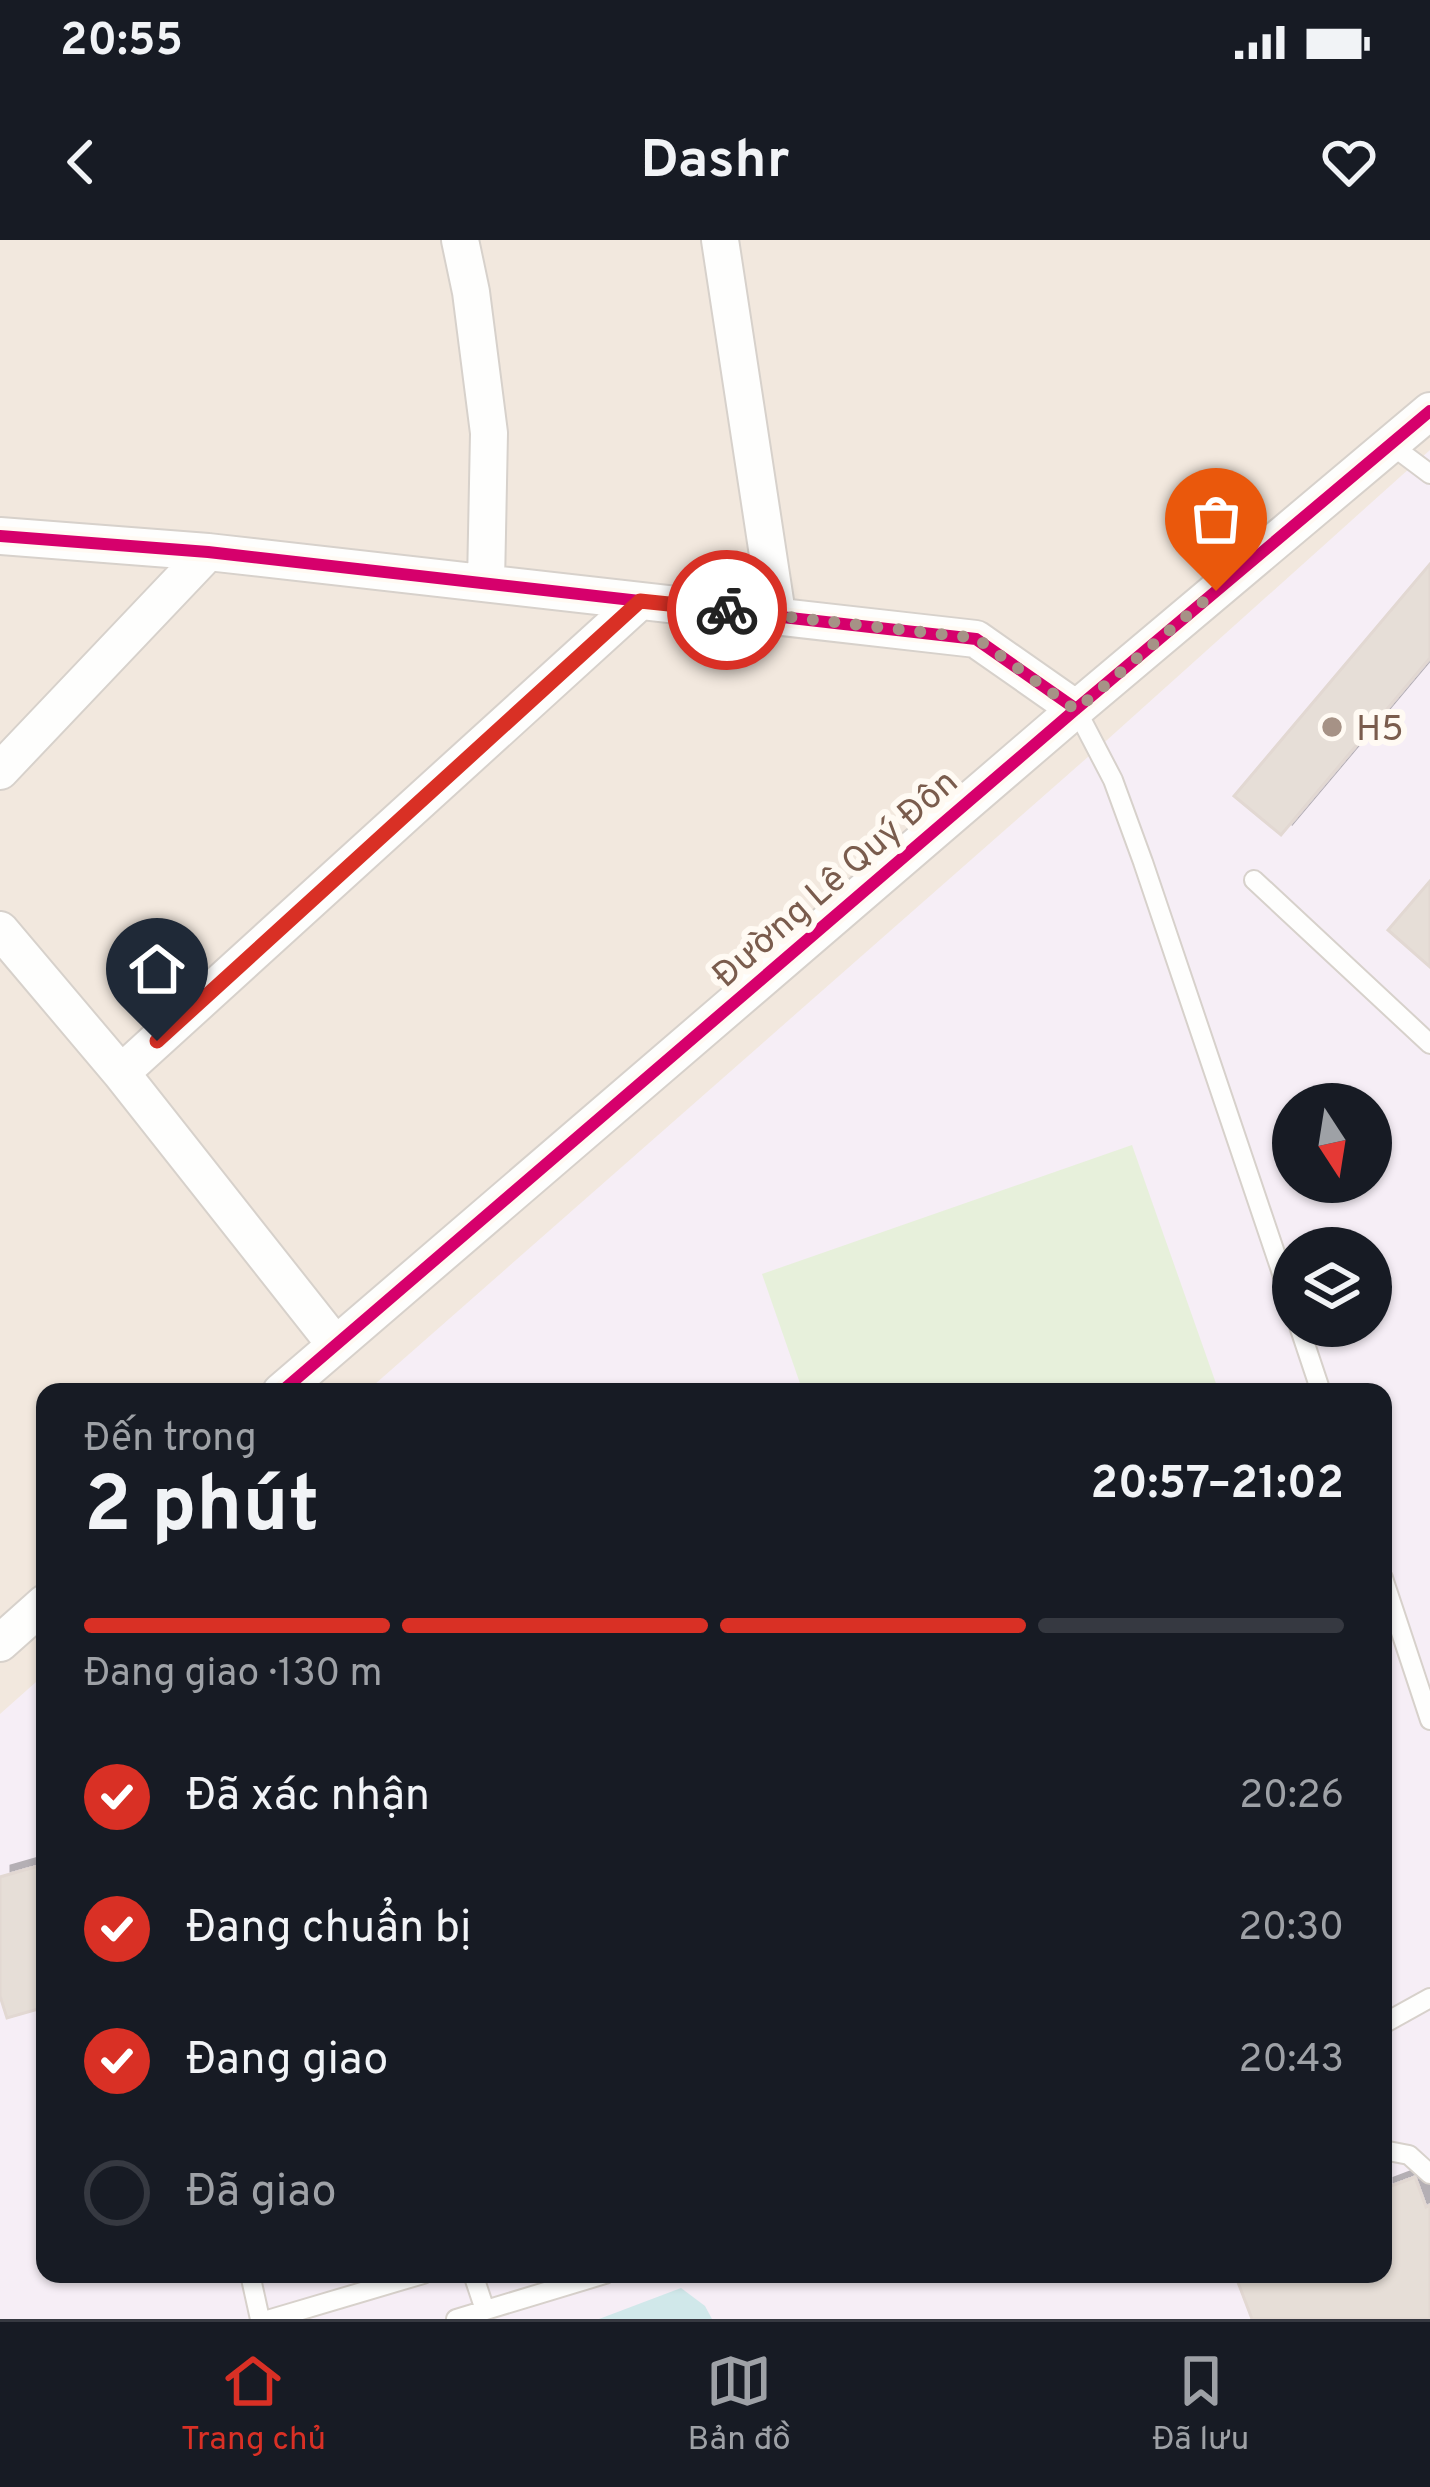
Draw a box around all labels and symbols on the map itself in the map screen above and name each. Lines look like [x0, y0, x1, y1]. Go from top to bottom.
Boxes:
pin [1165, 468, 1267, 591]
courier [667, 550, 787, 670]
place label: H5 [1356, 708, 1404, 754]
marker: H5 [1319, 714, 1345, 740]
street label: Đường Lê Quý Đôn [704, 761, 969, 999]
pin [106, 918, 208, 1041]
north arrow [1272, 1083, 1392, 1203]

